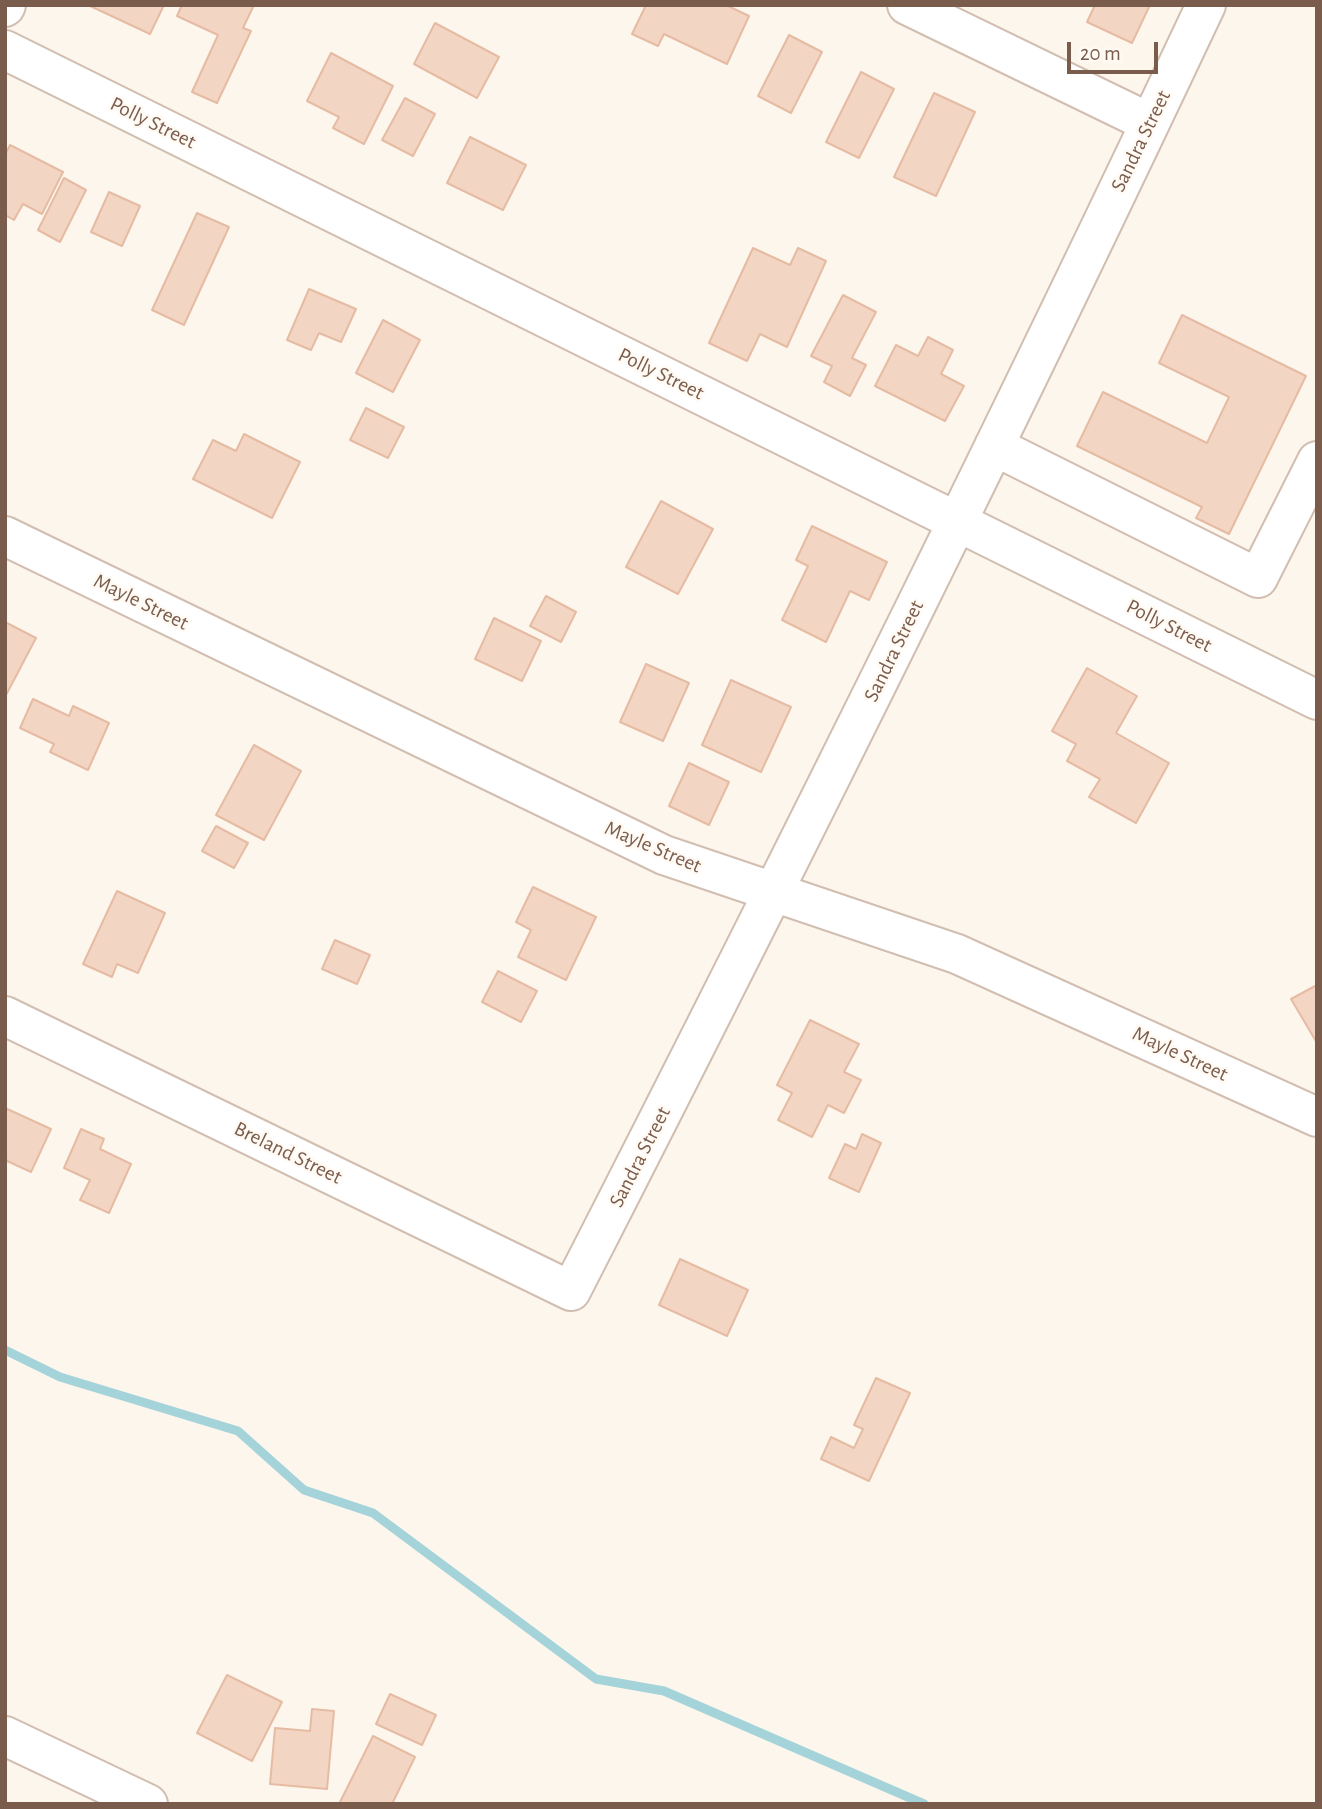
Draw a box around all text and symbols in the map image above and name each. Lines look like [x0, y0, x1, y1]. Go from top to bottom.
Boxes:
scale bar [1070, 28, 1161, 72]
text: 20 m [1080, 43, 1121, 64]
street label: Sandra Street [1106, 86, 1176, 196]
street label: Polly Street [106, 91, 200, 155]
street label: Polly Street [614, 342, 708, 406]
street label: Mayle Street [89, 568, 193, 636]
street label: Polly Street [1122, 594, 1216, 658]
street label: Sandra Street [859, 596, 929, 706]
street label: Mayle Street [601, 815, 705, 879]
street label: Mayle Street [1128, 1021, 1232, 1087]
street label: Sandra Street [604, 1102, 676, 1212]
street label: Breland Street [230, 1116, 346, 1190]

